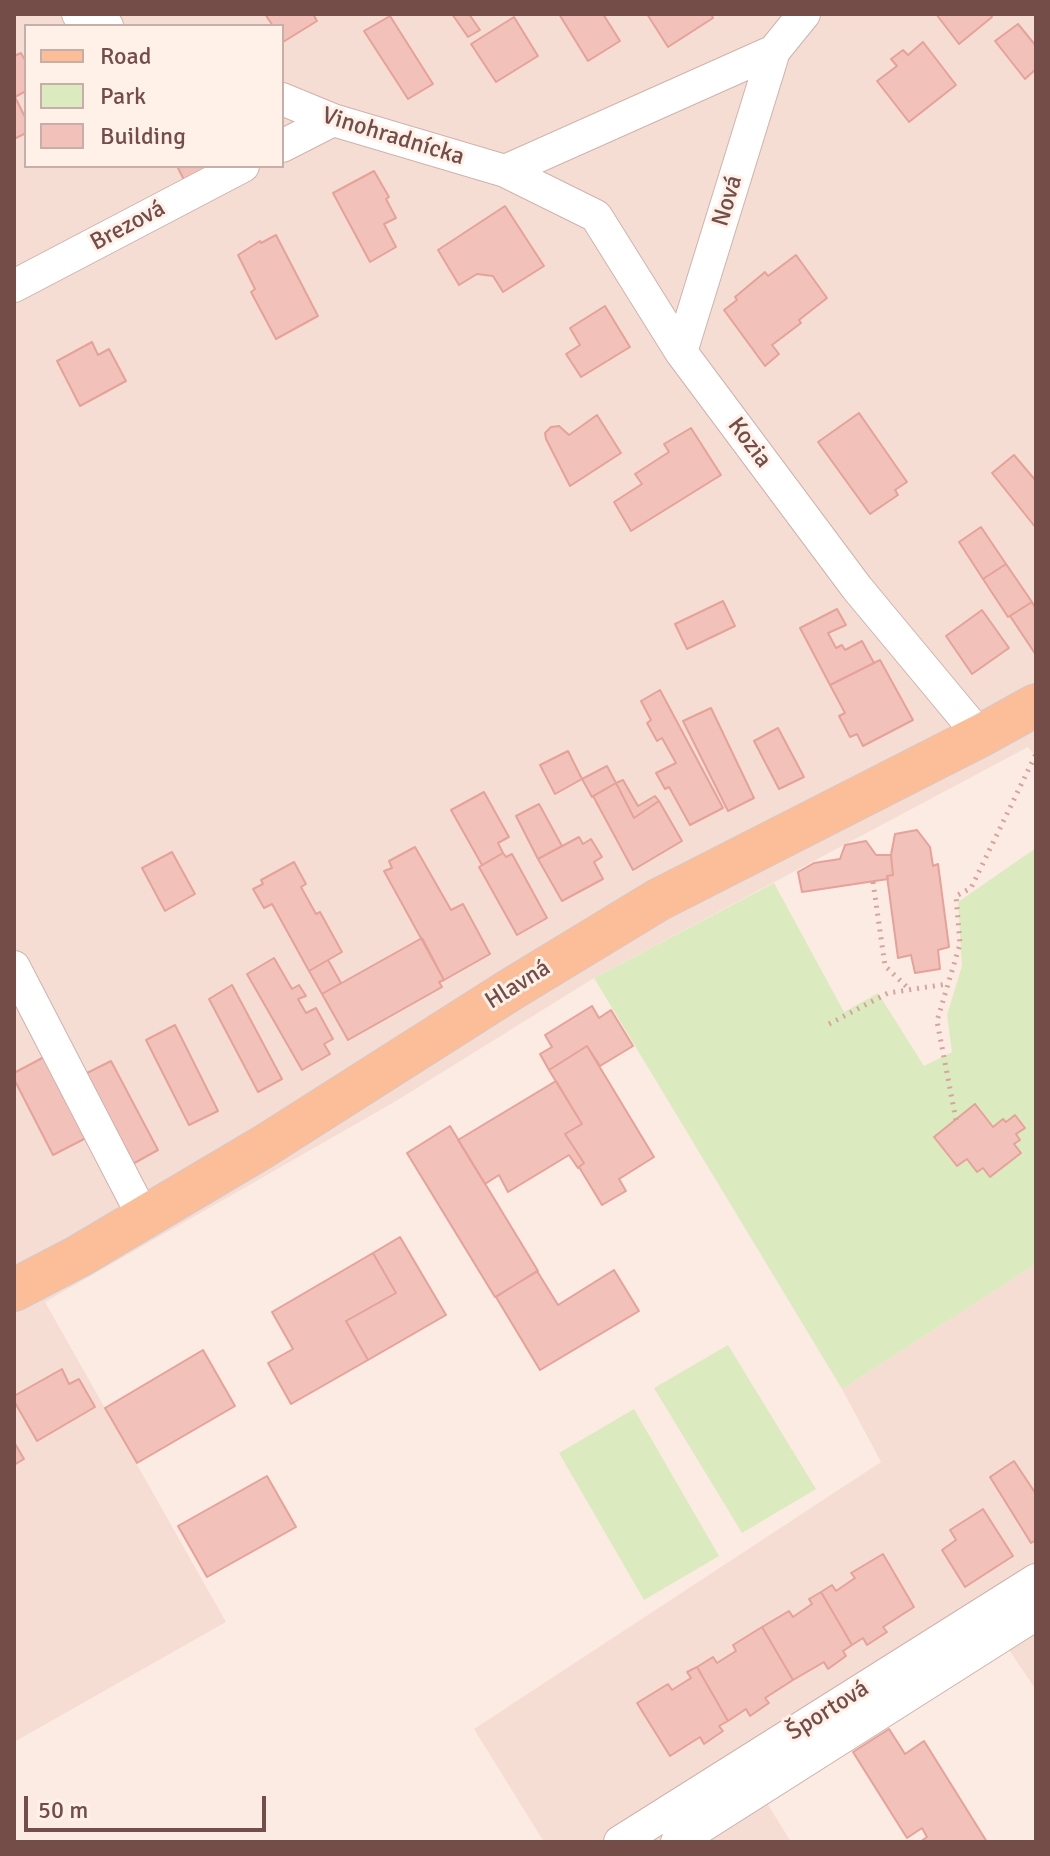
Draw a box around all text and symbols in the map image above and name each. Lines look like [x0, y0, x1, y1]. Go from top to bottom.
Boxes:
legend [24, 24, 284, 168]
text: Road [100, 41, 151, 71]
text: Park [100, 81, 146, 111]
street label: Vinohradnícka [318, 102, 468, 172]
text: Building [100, 121, 186, 151]
street label: Nová [707, 172, 749, 230]
street label: Brezová [86, 194, 170, 258]
street label: Kozia [721, 412, 777, 474]
street label: Hlavná [480, 954, 556, 1016]
street label: Športová [782, 1675, 874, 1747]
scale bar [28, 1780, 270, 1830]
text: 50 m [38, 1795, 88, 1825]

